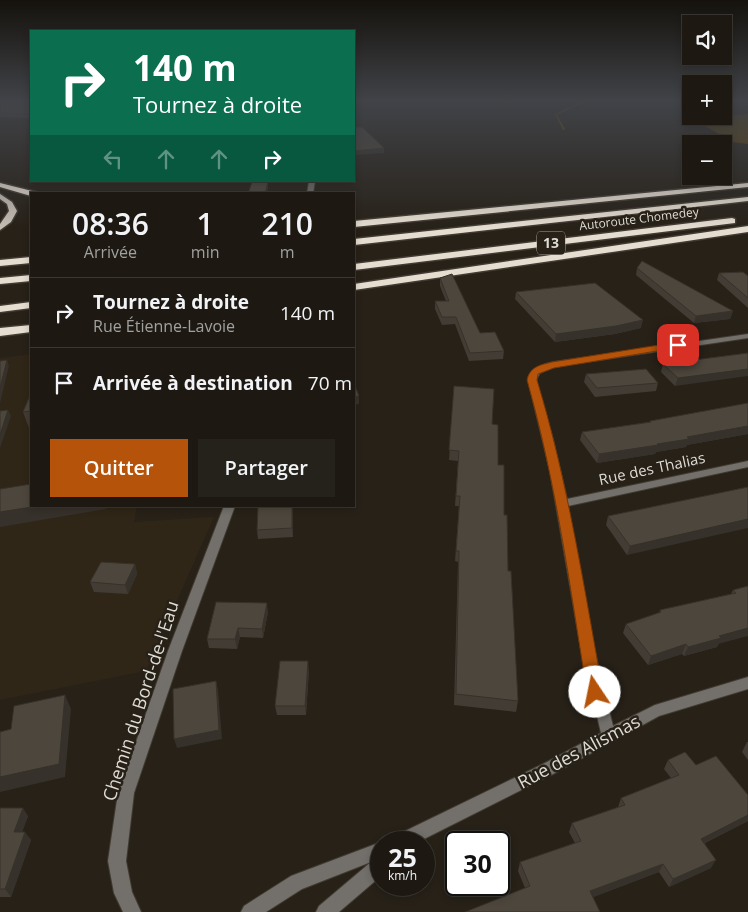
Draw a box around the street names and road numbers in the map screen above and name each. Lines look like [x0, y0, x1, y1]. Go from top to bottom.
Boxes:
street label: Autoroute Chomedey [578, 203, 701, 234]
road number: 13 [537, 232, 565, 254]
street label: Rue des Thalias [597, 447, 707, 489]
street label: Chemin du Bord-de-l'Eau [96, 598, 184, 804]
street label: Rue des Alismas [513, 709, 644, 794]

